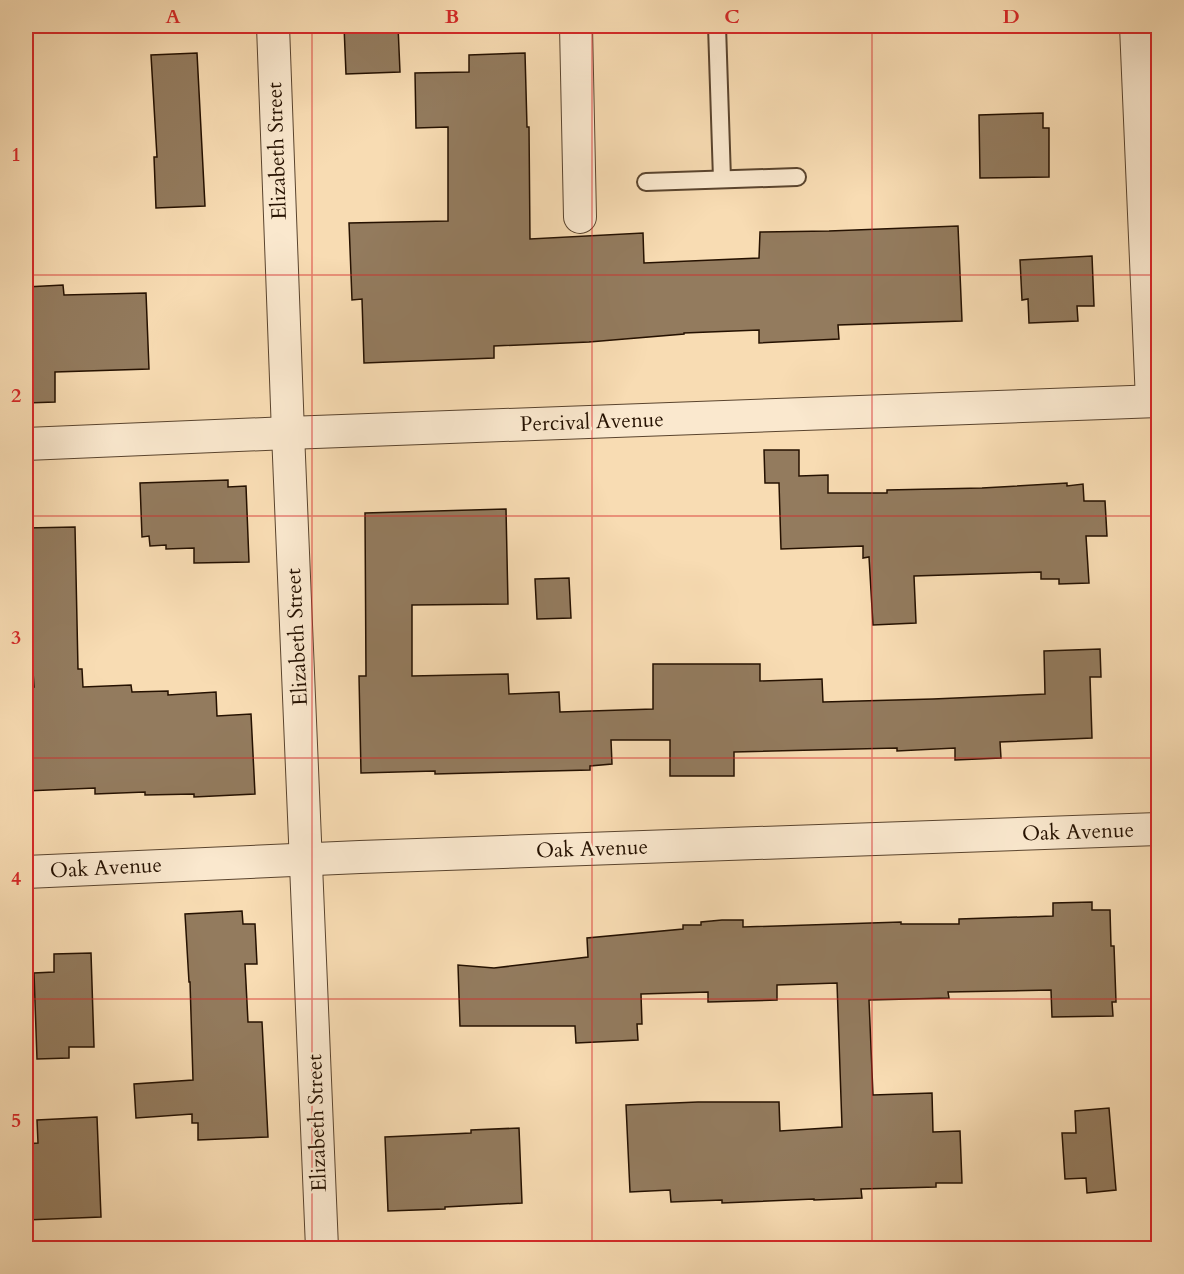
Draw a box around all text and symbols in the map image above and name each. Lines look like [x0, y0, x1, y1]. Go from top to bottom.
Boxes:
text: A [165, 3, 181, 30]
text: B [445, 3, 459, 30]
text: C [724, 3, 740, 30]
text: D [1002, 3, 1020, 30]
street label: Elizabeth Street [260, 81, 294, 220]
text: 1 [11, 141, 21, 168]
text: 2 [11, 382, 21, 409]
street label: Percival Avenue [520, 405, 664, 439]
street label: Elizabeth Street [279, 567, 315, 707]
text: 3 [11, 624, 21, 651]
street label: Oak Avenue [1021, 816, 1135, 848]
street label: Oak Avenue [535, 833, 649, 865]
street label: Oak Avenue [49, 851, 163, 885]
text: 4 [11, 865, 21, 892]
street label: Elizabeth Street [300, 1053, 334, 1192]
text: 5 [11, 1107, 21, 1134]

